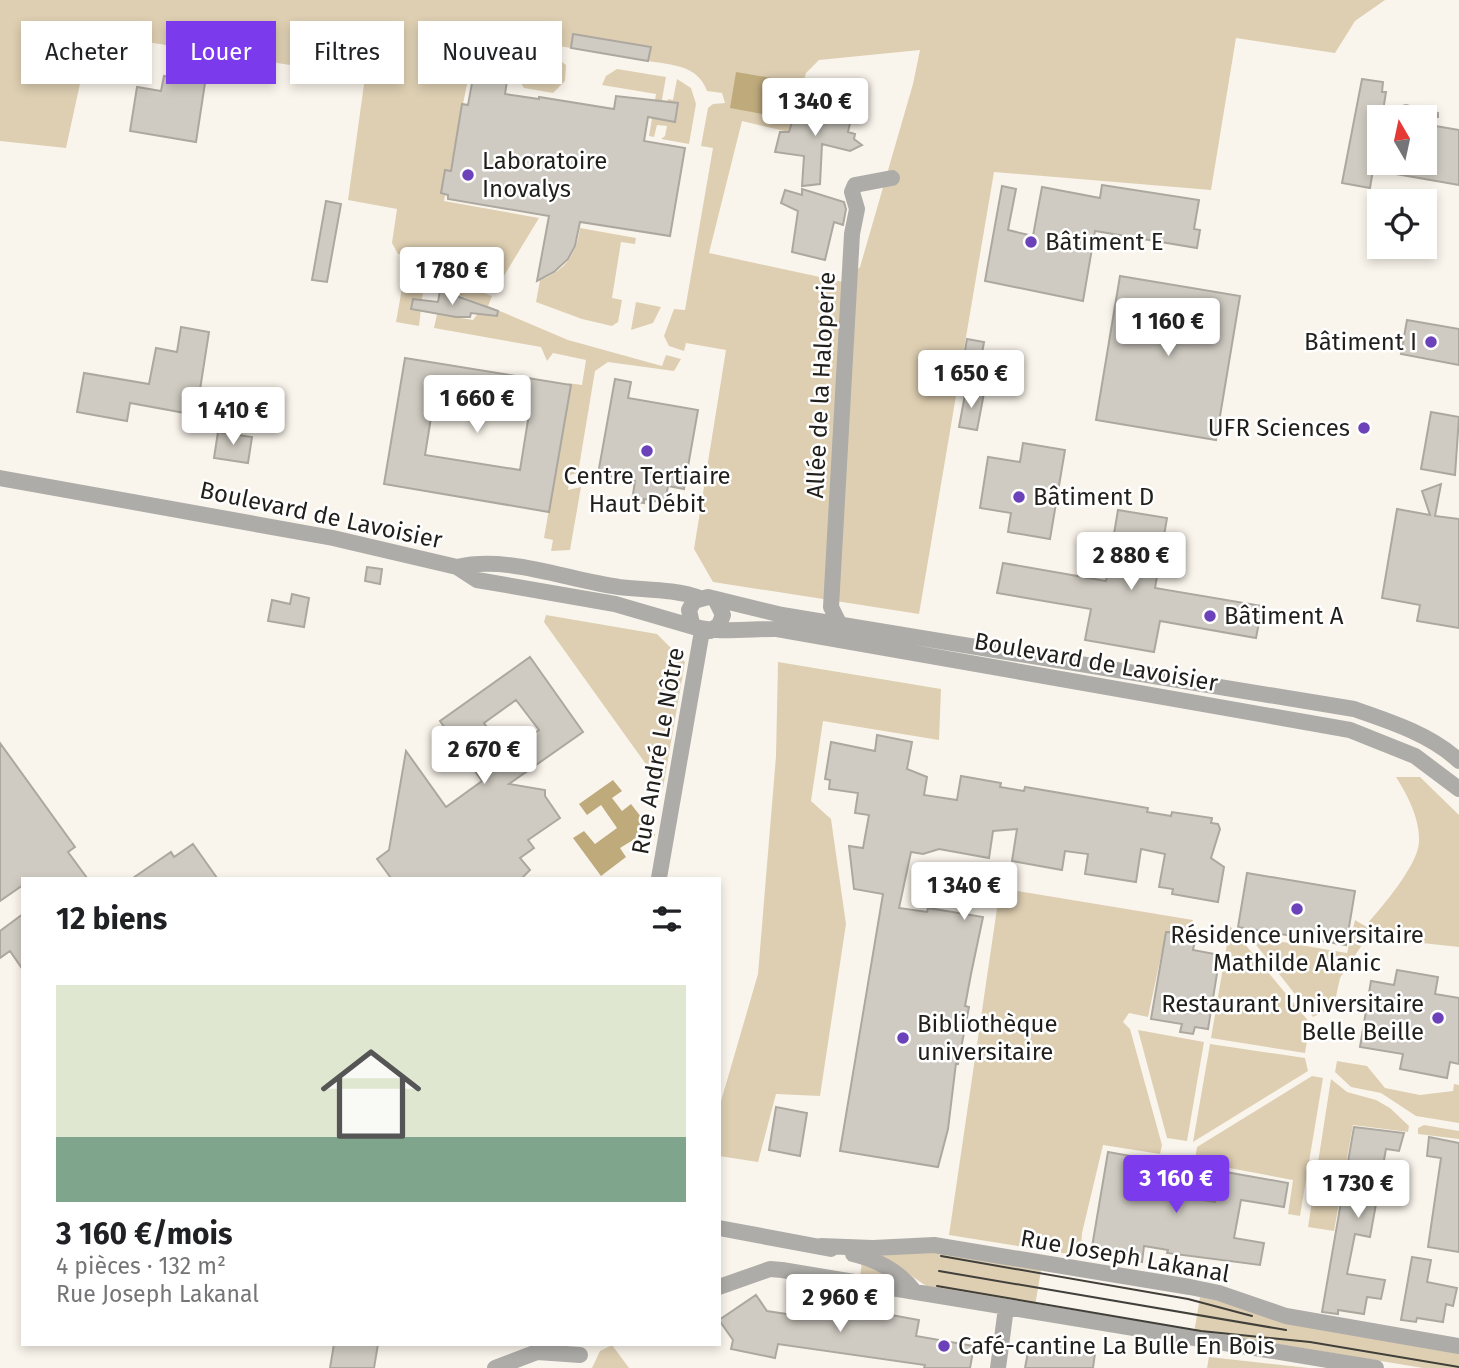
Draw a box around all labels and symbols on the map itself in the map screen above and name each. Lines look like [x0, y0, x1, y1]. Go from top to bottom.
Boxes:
pin: 1 340 € [750, 78, 880, 138]
north arrow [1367, 105, 1437, 175]
place label: Laboratoire Inovalys [482, 147, 607, 203]
marker: Laboratoire Inovalys [460, 167, 476, 183]
place label: Bâtiment E [1045, 228, 1164, 256]
marker: Bâtiment E [1023, 234, 1039, 250]
pin: 1 780 € [387, 247, 517, 307]
street label: Allée de la Haloperie [801, 271, 841, 499]
pin: 1 160 € [1103, 298, 1233, 358]
place label: Bâtiment I [1304, 328, 1417, 356]
marker: Bâtiment I [1423, 334, 1439, 350]
pin: 1 650 € [906, 350, 1036, 410]
pin: 1 660 € [412, 376, 542, 435]
pin: 1 410 € [168, 388, 298, 447]
place label: UFR Sciences [1208, 414, 1350, 442]
marker: UFR Sciences [1356, 420, 1372, 436]
marker: Centre Tertiaire Haut Débit [639, 443, 655, 459]
place label: Centre Tertiaire Haut Débit [563, 462, 731, 518]
street label: Boulevard de Lavoisier [197, 476, 446, 555]
place label: Bâtiment D [1033, 483, 1154, 511]
marker: Bâtiment D [1011, 489, 1027, 505]
pin: 2 880 € [1066, 532, 1196, 592]
place label: Bâtiment A [1224, 602, 1344, 630]
marker: Bâtiment A [1202, 608, 1218, 624]
street label: Boulevard de Lavoisier [972, 627, 1221, 697]
street label: Rue André Le Nôtre [626, 645, 690, 857]
pin: 2 670 € [419, 726, 549, 786]
pin: 1 340 € [899, 862, 1029, 922]
marker: Résidence universitaire Mathilde Alanic [1289, 901, 1305, 917]
place label: Résidence universitaire Mathilde Alanic [1170, 921, 1424, 977]
place label: Restaurant Universitaire Belle Beille [1161, 990, 1424, 1046]
place label: Bibliothèque universitaire [917, 1010, 1058, 1066]
marker: Restaurant Universitaire Belle Beille [1430, 1010, 1446, 1026]
marker: Bibliothèque universitaire [895, 1030, 911, 1046]
pin: 3 160 € [1111, 1156, 1241, 1215]
pin: 1 730 € [1293, 1160, 1423, 1220]
street label: Rue Joseph Lakanal [1018, 1224, 1232, 1288]
pin: 2 960 € [775, 1274, 905, 1334]
place label: Café-cantine La Bulle En Bois [958, 1332, 1275, 1360]
marker: Café-cantine La Bulle En Bois [936, 1338, 952, 1354]

